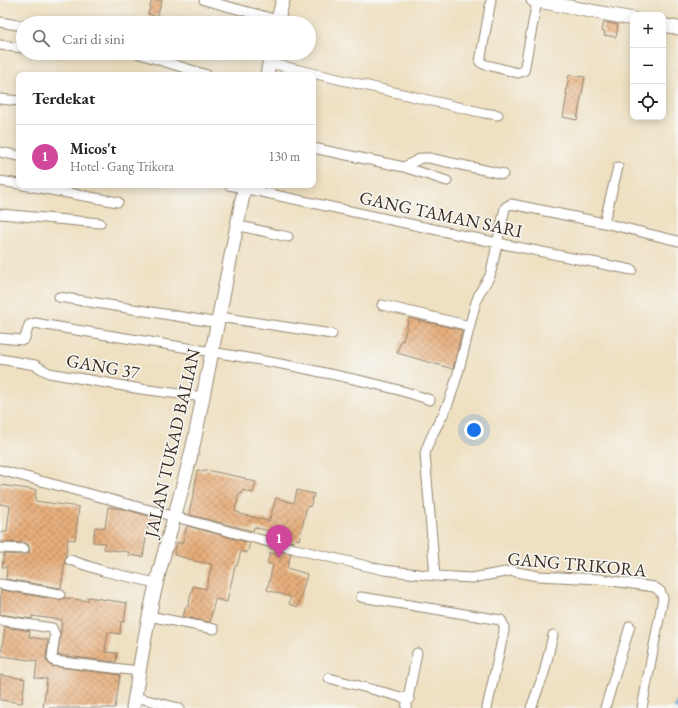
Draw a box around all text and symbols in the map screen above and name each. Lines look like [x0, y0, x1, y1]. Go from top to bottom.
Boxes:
map controls [630, 12, 666, 120]
button: + [630, 12, 666, 48]
search box [16, 16, 316, 60]
icon: search [30, 27, 52, 49]
text: Cari di sini [62, 29, 125, 48]
button: − [630, 48, 666, 84]
button: locate [630, 84, 666, 120]
text: Terdekat [32, 87, 95, 109]
text: Micos't [70, 139, 116, 158]
text: 1 [42, 148, 48, 165]
text: 130 m [269, 148, 300, 165]
text: Hotel · Gang Trikora [70, 158, 174, 175]
street label: GANG TAMAN SARI [357, 186, 525, 242]
street label: JALAN TUKAD BALIAN [139, 346, 205, 542]
street label: GANG 37 [65, 348, 142, 384]
your location [464, 420, 484, 440]
pin: 1 [266, 525, 292, 558]
street label: GANG TRIKORA [506, 546, 648, 582]

